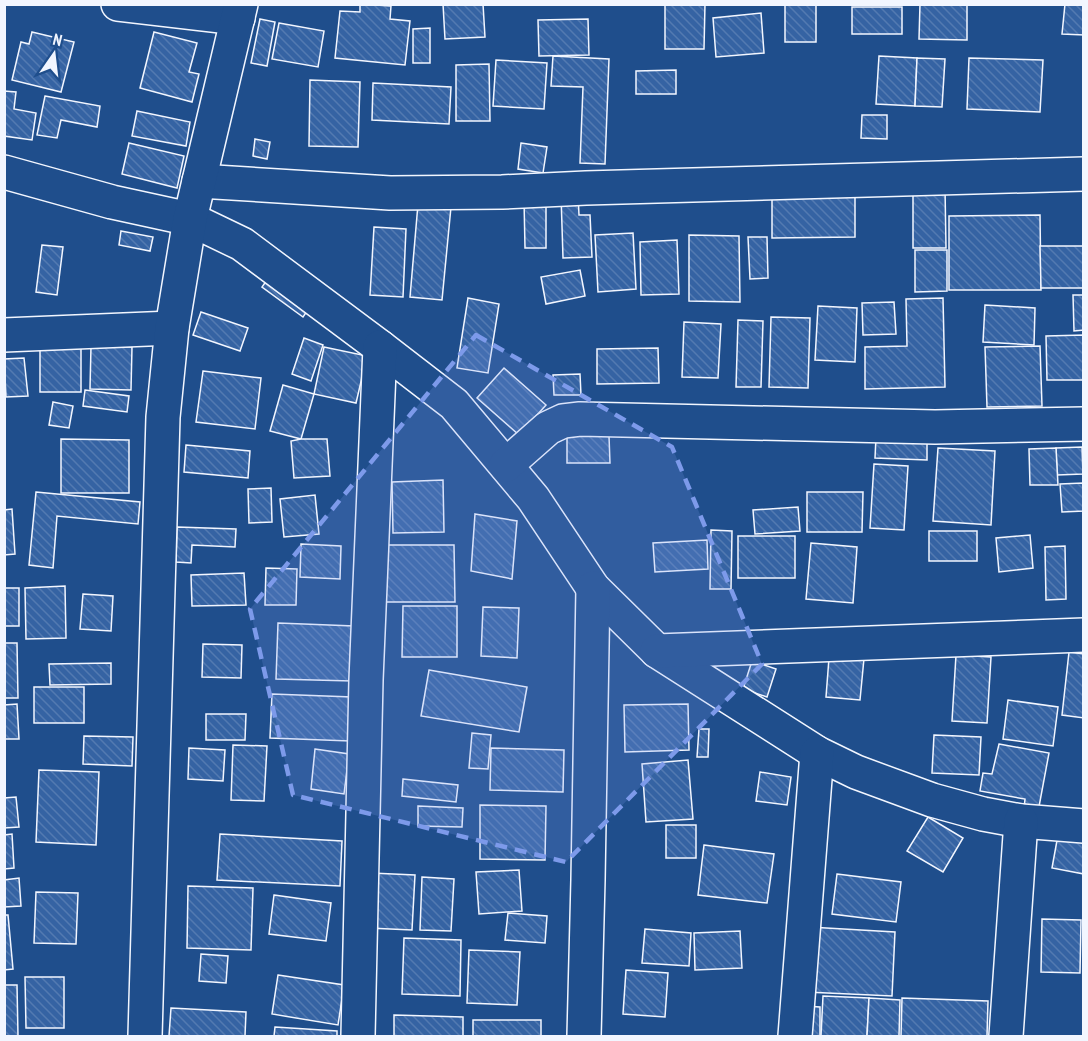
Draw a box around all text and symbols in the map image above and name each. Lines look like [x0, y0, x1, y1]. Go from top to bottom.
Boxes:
north arrow [24, 24, 84, 84]
text: N [51, 29, 64, 50]

